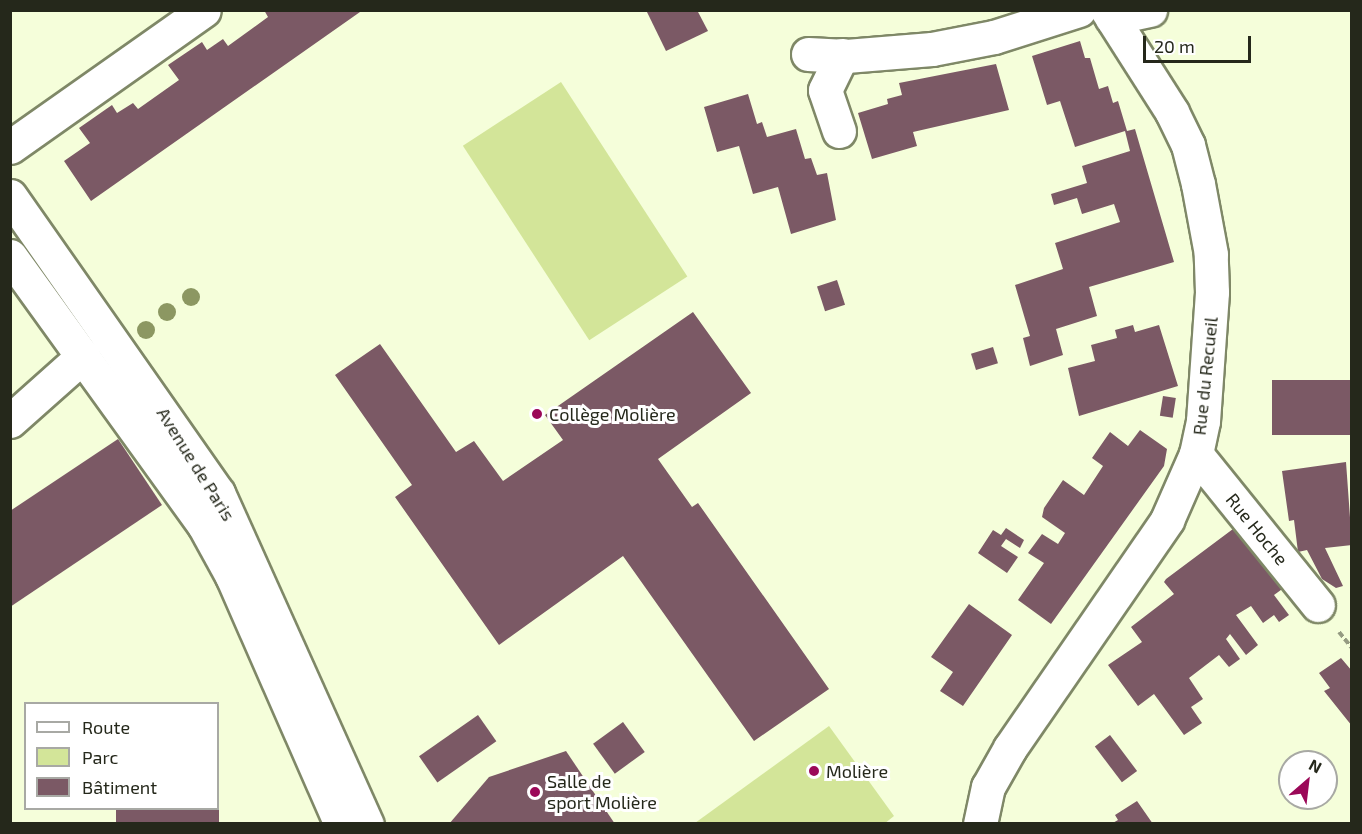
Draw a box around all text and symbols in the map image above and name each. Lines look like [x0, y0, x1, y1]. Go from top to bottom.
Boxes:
scale bar [1146, 24, 1254, 62]
text: 20 m [1154, 35, 1195, 57]
street label: Rue du Recueil [1188, 316, 1222, 436]
street label: Avenue de Paris [153, 403, 239, 525]
place label: Collège Molière [549, 403, 676, 425]
marker: Collège Molière [530, 407, 544, 421]
street label: Rue Hoche [1221, 489, 1293, 569]
legend [24, 702, 219, 810]
text: Route [82, 716, 130, 738]
text: Parc [82, 746, 118, 768]
north arrow [1278, 750, 1338, 810]
text: N [1306, 754, 1325, 777]
place label: Molière [826, 760, 888, 782]
marker: Molière [807, 764, 821, 778]
place label: Salle de sport Molière [547, 771, 657, 814]
text: Bâtiment [82, 776, 157, 798]
marker: Salle de sport Molière [528, 785, 542, 799]

